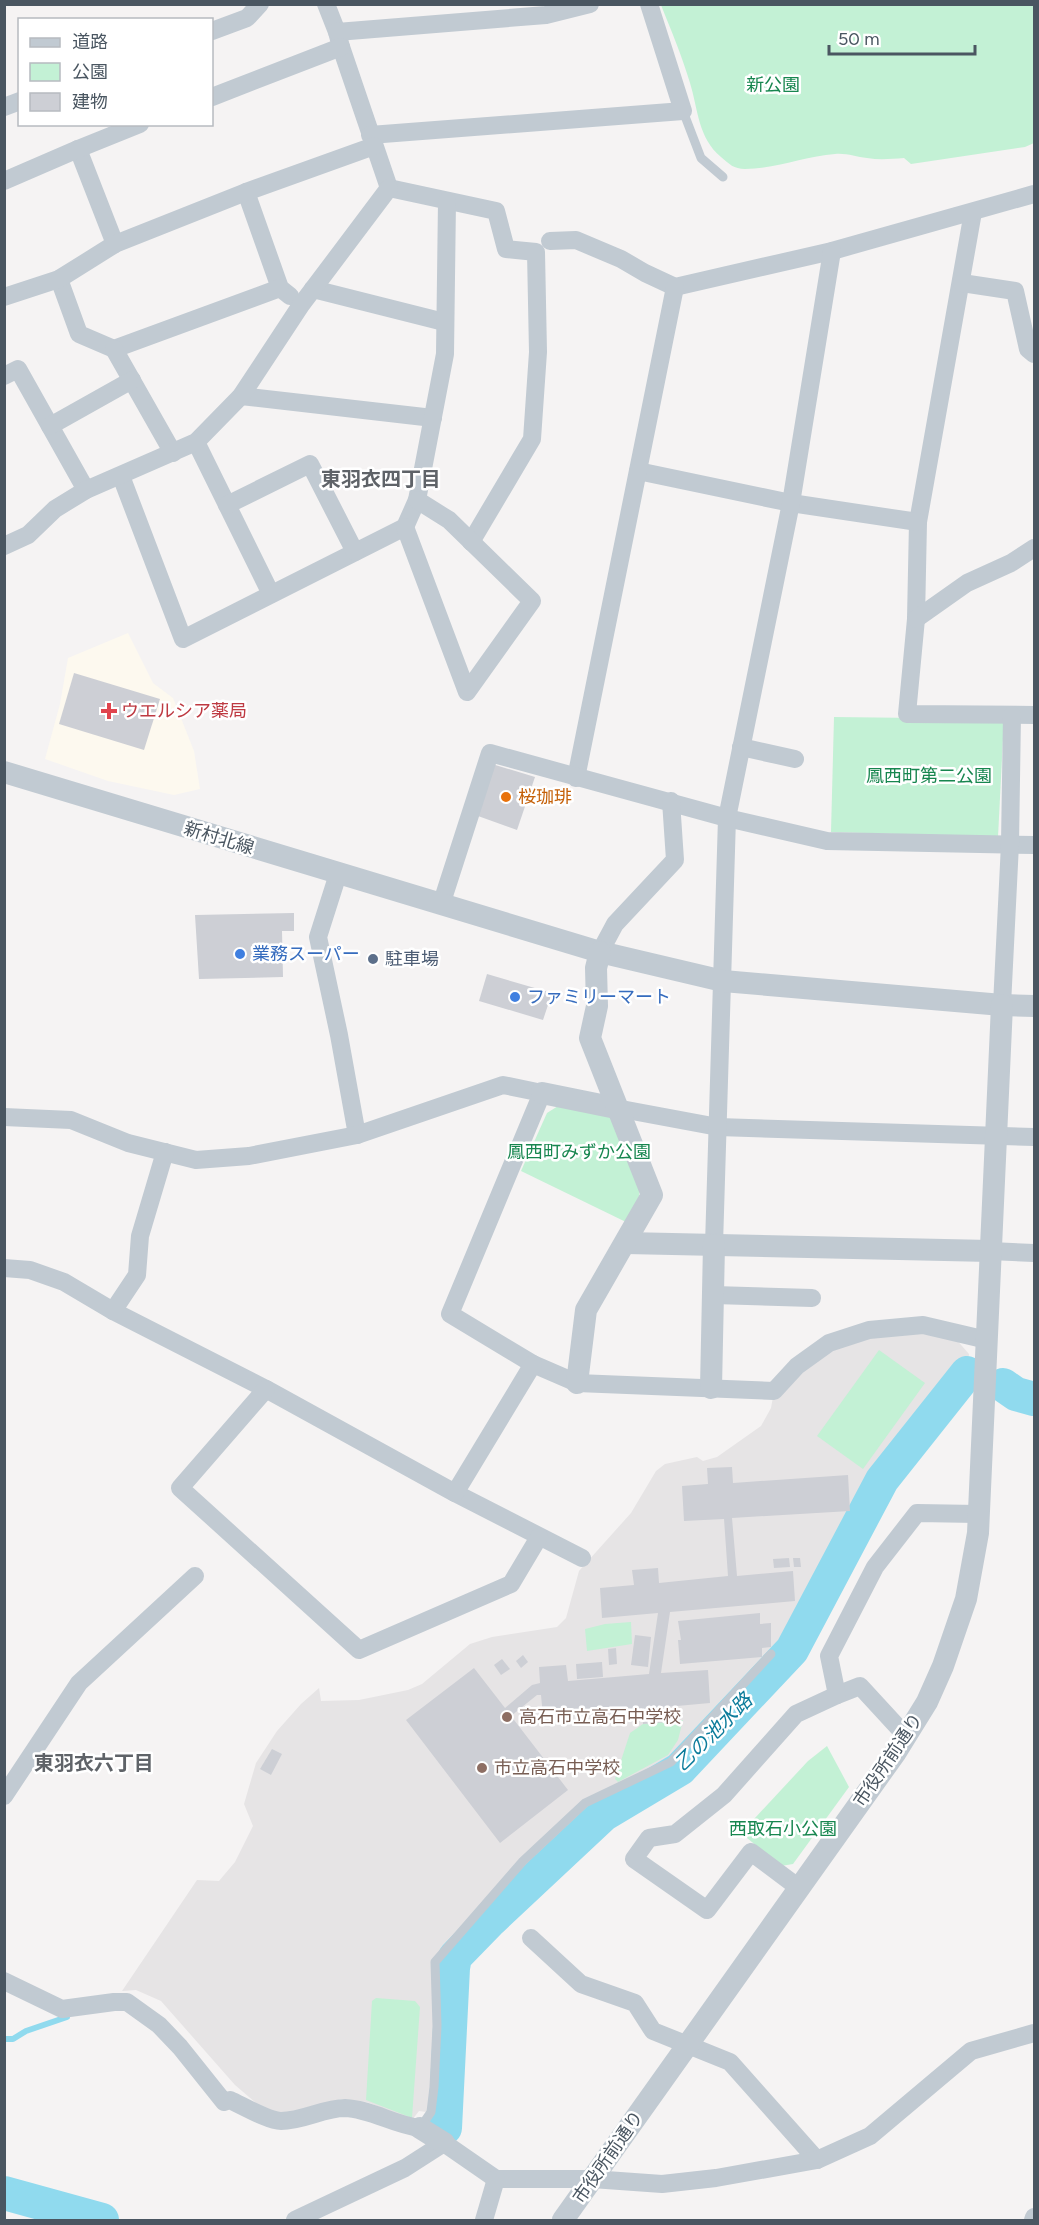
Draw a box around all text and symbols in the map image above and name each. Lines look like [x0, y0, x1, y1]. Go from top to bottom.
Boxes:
legend [18, 18, 213, 126]
scale bar [829, 18, 974, 56]
text: 50 m [838, 28, 880, 50]
text: 道路 [72, 31, 108, 53]
text: 公園 [72, 61, 108, 83]
park label: 新公園 [746, 74, 800, 96]
text: 建物 [72, 91, 108, 113]
district label: 東羽衣四丁目 [321, 467, 441, 491]
place label: ウエルシア薬局 [121, 700, 247, 722]
marker: ウエルシア薬局 [102, 704, 116, 718]
park label: 鳳西町第二公園 [866, 765, 992, 787]
place label: 桜珈琲 [518, 786, 572, 808]
marker: 桜珈琲 [499, 790, 513, 804]
street label: 新村北線 [181, 817, 257, 859]
place label: 業務スーパー [252, 943, 360, 965]
marker: 業務スーパー [233, 947, 247, 961]
place label: 駐車場 [385, 948, 439, 970]
marker: 駐車場 [366, 952, 380, 966]
place label: ファミリーマート [527, 986, 671, 1008]
marker: ファミリーマート [508, 990, 522, 1004]
park label: 鳳西町みずか公園 [507, 1141, 651, 1163]
water label: 乙の池水路 [669, 1687, 758, 1776]
place label: 高石市立高石中学校 [519, 1706, 681, 1728]
street label: 市役所前通り [849, 1709, 927, 1811]
marker: 高石市立高石中学校 [500, 1710, 514, 1724]
district label: 東羽衣六丁目 [34, 1751, 154, 1775]
place label: 市立高石中学校 [494, 1757, 620, 1779]
marker: 市立高石中学校 [475, 1761, 489, 1775]
park label: 西取石小公園 [729, 1818, 837, 1840]
street label: 市役所前通り [568, 2106, 648, 2208]

